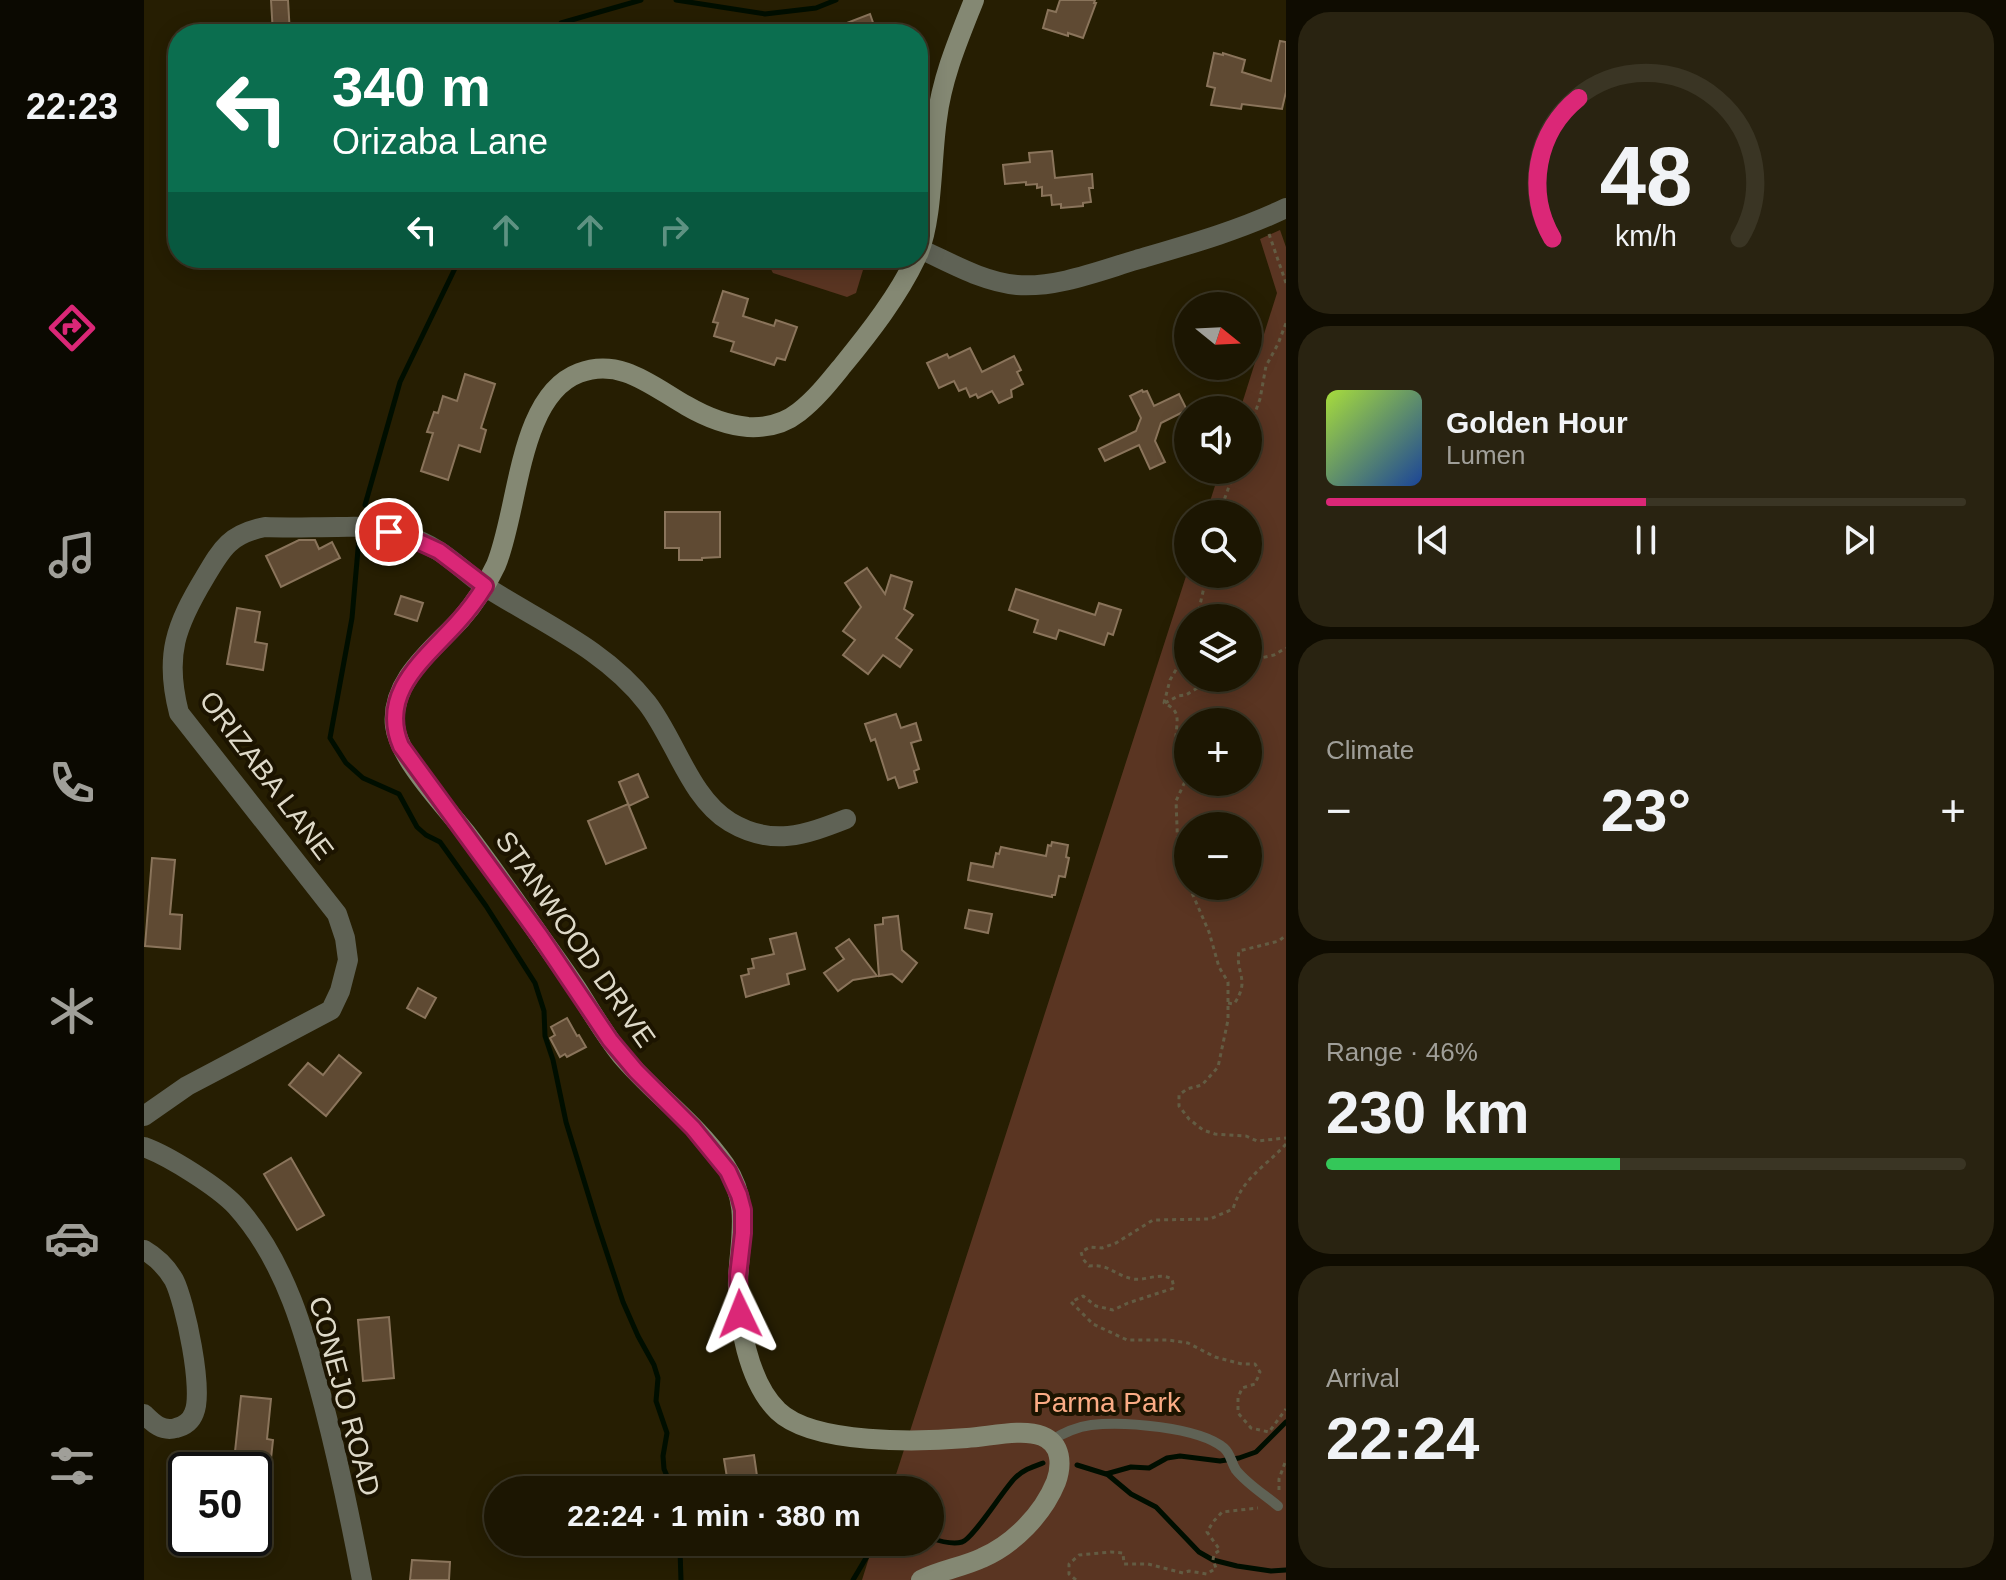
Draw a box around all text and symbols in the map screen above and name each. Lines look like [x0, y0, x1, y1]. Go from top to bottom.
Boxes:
text: 340 m [332, 55, 491, 118]
icon: left [200, 56, 304, 160]
text: 22:23 [26, 86, 118, 127]
text: Orizaba Lane [332, 121, 548, 162]
text: 48 [1600, 129, 1692, 222]
icon: left [400, 208, 444, 252]
icon: ahead [484, 208, 528, 252]
icon: ahead [568, 208, 612, 252]
icon: right [652, 208, 696, 252]
text: km/h [1615, 220, 1677, 252]
north arrow [1174, 292, 1262, 380]
map controls [1174, 292, 1262, 900]
icon: directions [44, 300, 100, 356]
button: sound [1174, 396, 1262, 484]
text: Golden Hour [1446, 406, 1628, 439]
text: Lumen [1446, 440, 1526, 470]
pin [355, 498, 423, 566]
button: search [1174, 500, 1262, 588]
icon: arrive [367, 510, 411, 554]
icon: previous [1411, 518, 1455, 562]
icon: pause [1624, 518, 1668, 562]
icon: next [1837, 518, 1881, 562]
icon: music [44, 527, 100, 583]
button: layers [1174, 604, 1262, 692]
street label: ORIZABA LANE [193, 685, 340, 865]
button: + [1174, 708, 1262, 796]
text: Climate [1326, 735, 1414, 765]
icon: phone [44, 755, 100, 811]
text: 23° [1601, 777, 1691, 844]
text: − [1326, 786, 1352, 835]
text: + [1940, 786, 1966, 835]
button: − [1174, 812, 1262, 900]
street label: STANWOOD DRIVE [489, 825, 662, 1053]
icon: climate [44, 983, 100, 1039]
text: Range · 46% [1326, 1037, 1478, 1067]
text: 230 km [1326, 1079, 1530, 1146]
icon: car [44, 1210, 100, 1266]
position arrow [698, 1272, 782, 1356]
street label: CONEJO ROAD [303, 1293, 386, 1499]
text: Arrival [1326, 1363, 1400, 1393]
park label: Parma Park [1033, 1387, 1182, 1418]
text: 22:24 [1326, 1405, 1479, 1472]
icon: filters [44, 1438, 100, 1494]
speed limit sign: 50 [168, 1452, 272, 1556]
text: 22:24 · 1 min · 380 m [567, 1499, 861, 1532]

